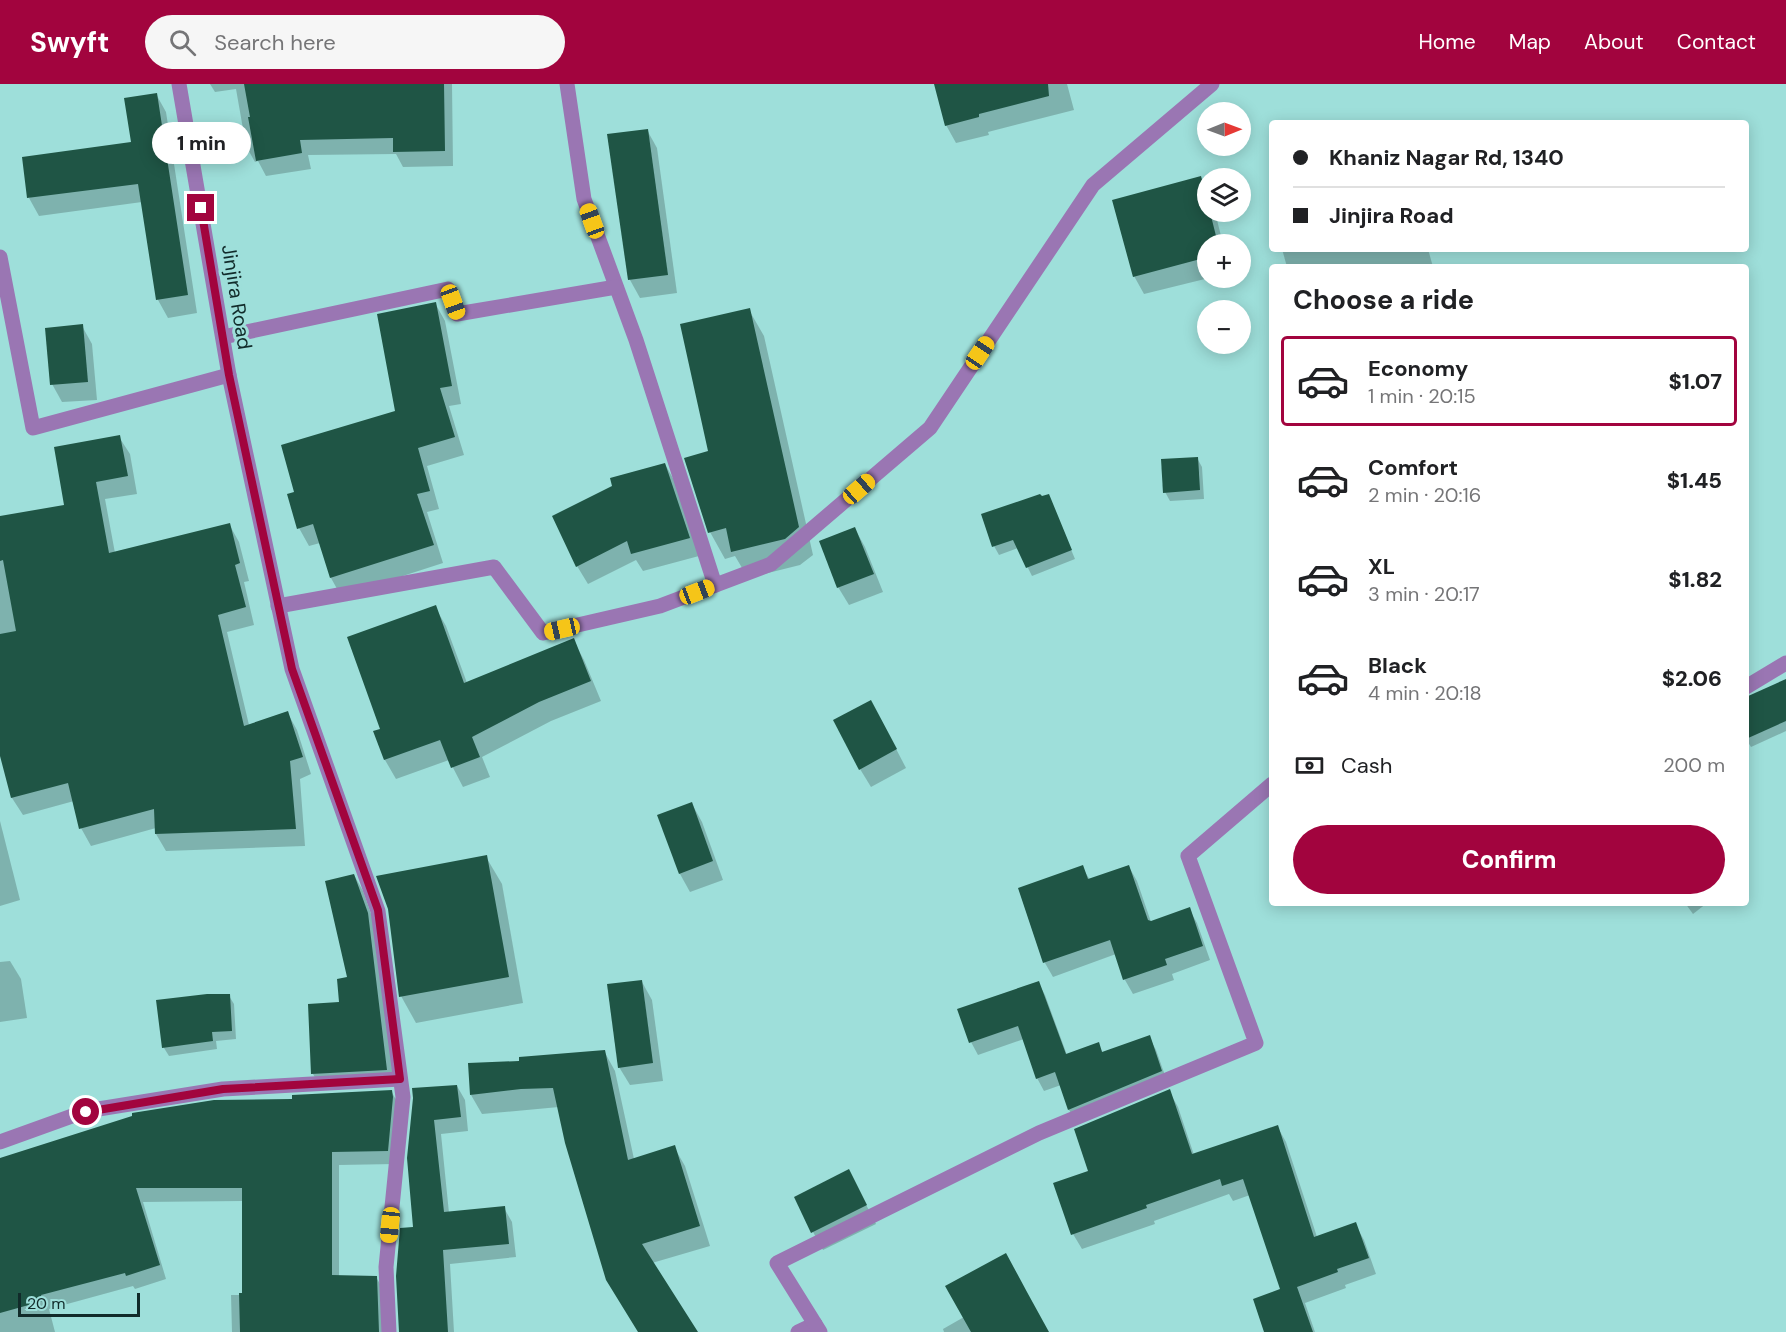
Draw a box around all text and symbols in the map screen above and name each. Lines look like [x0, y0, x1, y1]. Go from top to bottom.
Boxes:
search box [145, 15, 565, 69]
text: Swyft [30, 24, 109, 61]
icon: search [166, 26, 199, 59]
text: Search here [214, 28, 336, 57]
text: Home [1418, 28, 1476, 56]
text: Map [1509, 28, 1551, 56]
text: About [1584, 28, 1644, 56]
text: Contact [1677, 28, 1756, 56]
north arrow [1197, 102, 1251, 156]
map controls [1197, 102, 1251, 354]
callout: 1 min [152, 121, 250, 163]
text: 1 min [177, 130, 226, 156]
text: Khaniz Nagar Rd, 1340 [1329, 143, 1564, 172]
button: layers [1197, 168, 1251, 222]
route end [187, 194, 214, 221]
car [577, 201, 607, 241]
text: Jinjira Road [1329, 201, 1454, 230]
button: + [1197, 234, 1251, 288]
street label: Jinjira Road [216, 243, 258, 351]
car [438, 282, 468, 322]
text: Choose a ride [1293, 282, 1474, 317]
button: − [1197, 300, 1251, 354]
car [962, 333, 998, 373]
icon: car [1296, 354, 1350, 408]
text: Economy [1368, 354, 1468, 383]
text: $1.07 [1669, 367, 1722, 396]
text: 1 min · 20:15 [1368, 383, 1476, 409]
icon: car [1296, 453, 1350, 507]
text: Comfort [1368, 453, 1458, 482]
text: $1.45 [1667, 466, 1722, 495]
car [840, 470, 878, 508]
text: 2 min · 20:16 [1368, 482, 1481, 508]
icon: car [1296, 552, 1350, 606]
text: XL [1368, 552, 1395, 581]
text: $1.82 [1668, 565, 1722, 594]
car [677, 577, 717, 607]
text: 3 min · 20:17 [1368, 581, 1480, 607]
car [542, 616, 582, 642]
icon: car [1296, 651, 1350, 705]
text: Black [1368, 651, 1427, 680]
text: $2.06 [1662, 664, 1722, 693]
text: 4 min · 20:18 [1368, 680, 1482, 706]
icon: cash [1293, 749, 1326, 782]
text: Cash [1341, 751, 1392, 780]
text: 200 m [1663, 752, 1725, 778]
button: Confirm [1293, 825, 1725, 894]
route start [72, 1098, 99, 1125]
car [379, 1206, 401, 1244]
scale bar [18, 1290, 140, 1318]
text: 20 m [27, 1293, 66, 1314]

